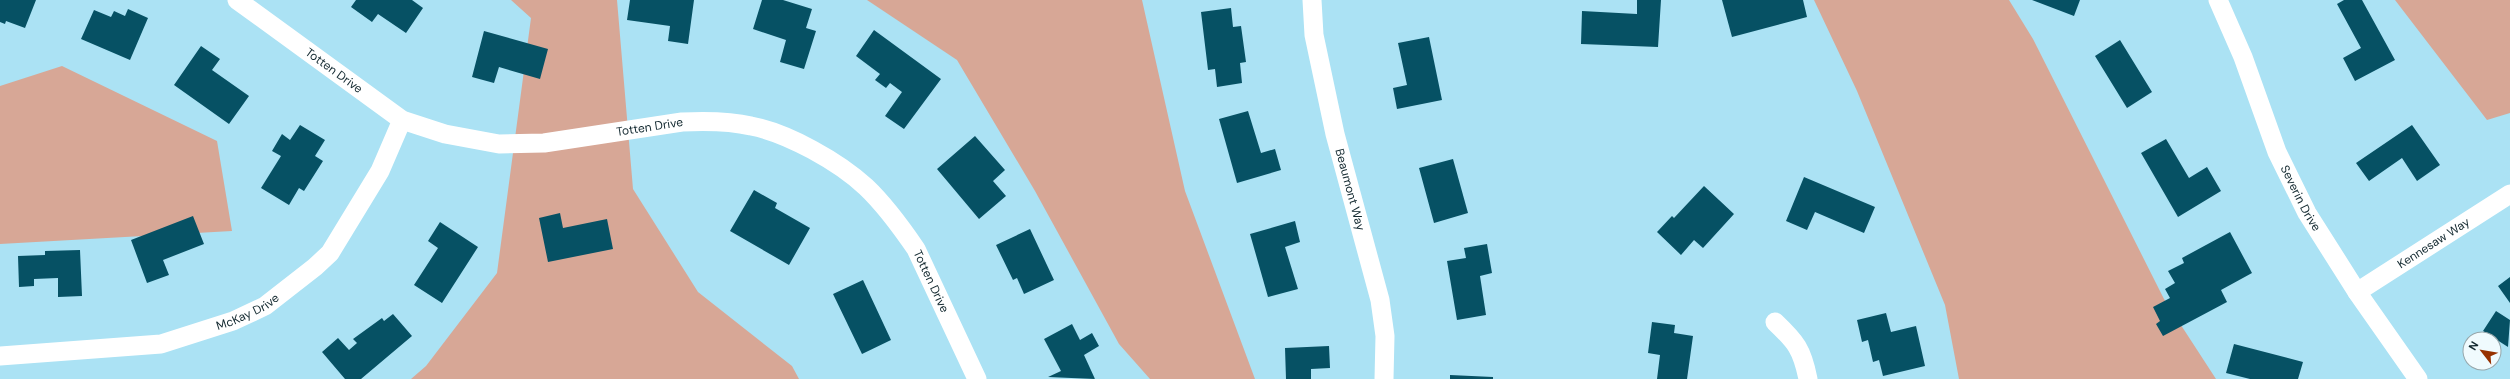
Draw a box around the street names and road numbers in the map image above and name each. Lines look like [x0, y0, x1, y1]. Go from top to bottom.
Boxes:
street label: Totten Drive [302, 44, 366, 97]
street label: Totten Drive [615, 114, 684, 140]
street label: Beaumont Way [1331, 147, 1369, 233]
street label: Severin Drive [2277, 163, 2325, 234]
street label: Kennesaw Way [2394, 214, 2473, 272]
street label: Totten Drive [910, 247, 953, 315]
street label: McKay Drive [214, 290, 283, 334]

